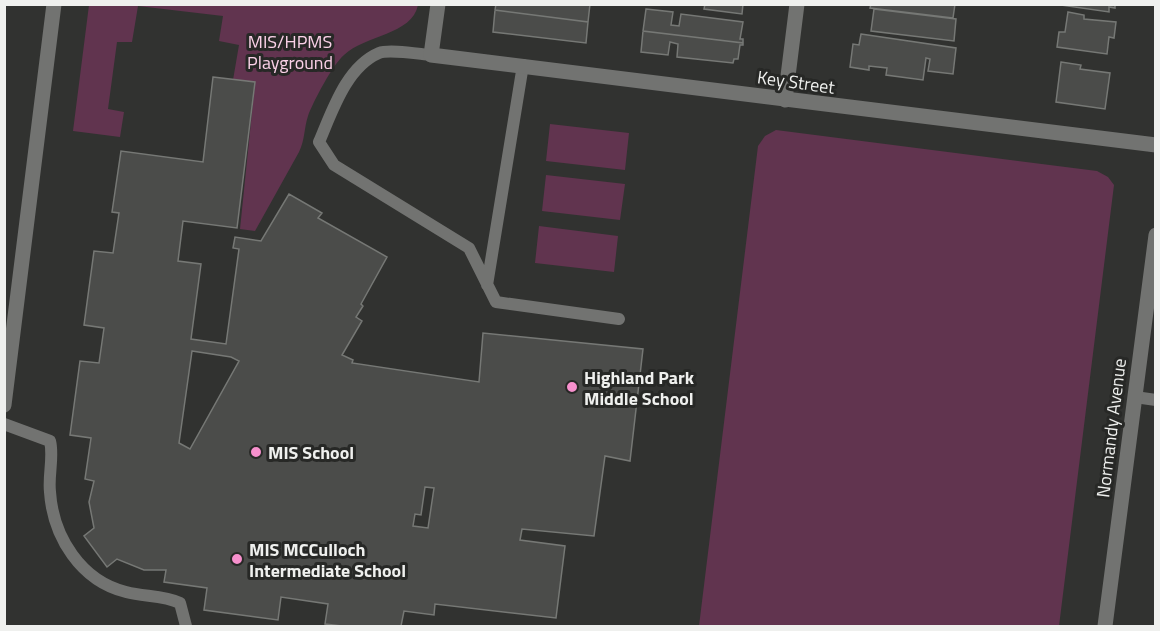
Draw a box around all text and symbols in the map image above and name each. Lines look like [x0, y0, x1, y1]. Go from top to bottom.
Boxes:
park label: MIS/HPMS Playground [247, 28, 333, 76]
street label: Key Street [756, 63, 837, 101]
street label: Normandy Avenue [1089, 357, 1133, 499]
place label: Highland Park Middle School [584, 364, 695, 412]
marker: Highland Park Middle School [565, 380, 579, 394]
place label: MIS School [268, 439, 354, 466]
marker: MIS School [249, 445, 263, 459]
place label: MIS MCCulloch Intermediate School [249, 536, 406, 584]
marker: MIS MCCulloch Intermediate School [230, 552, 244, 566]

